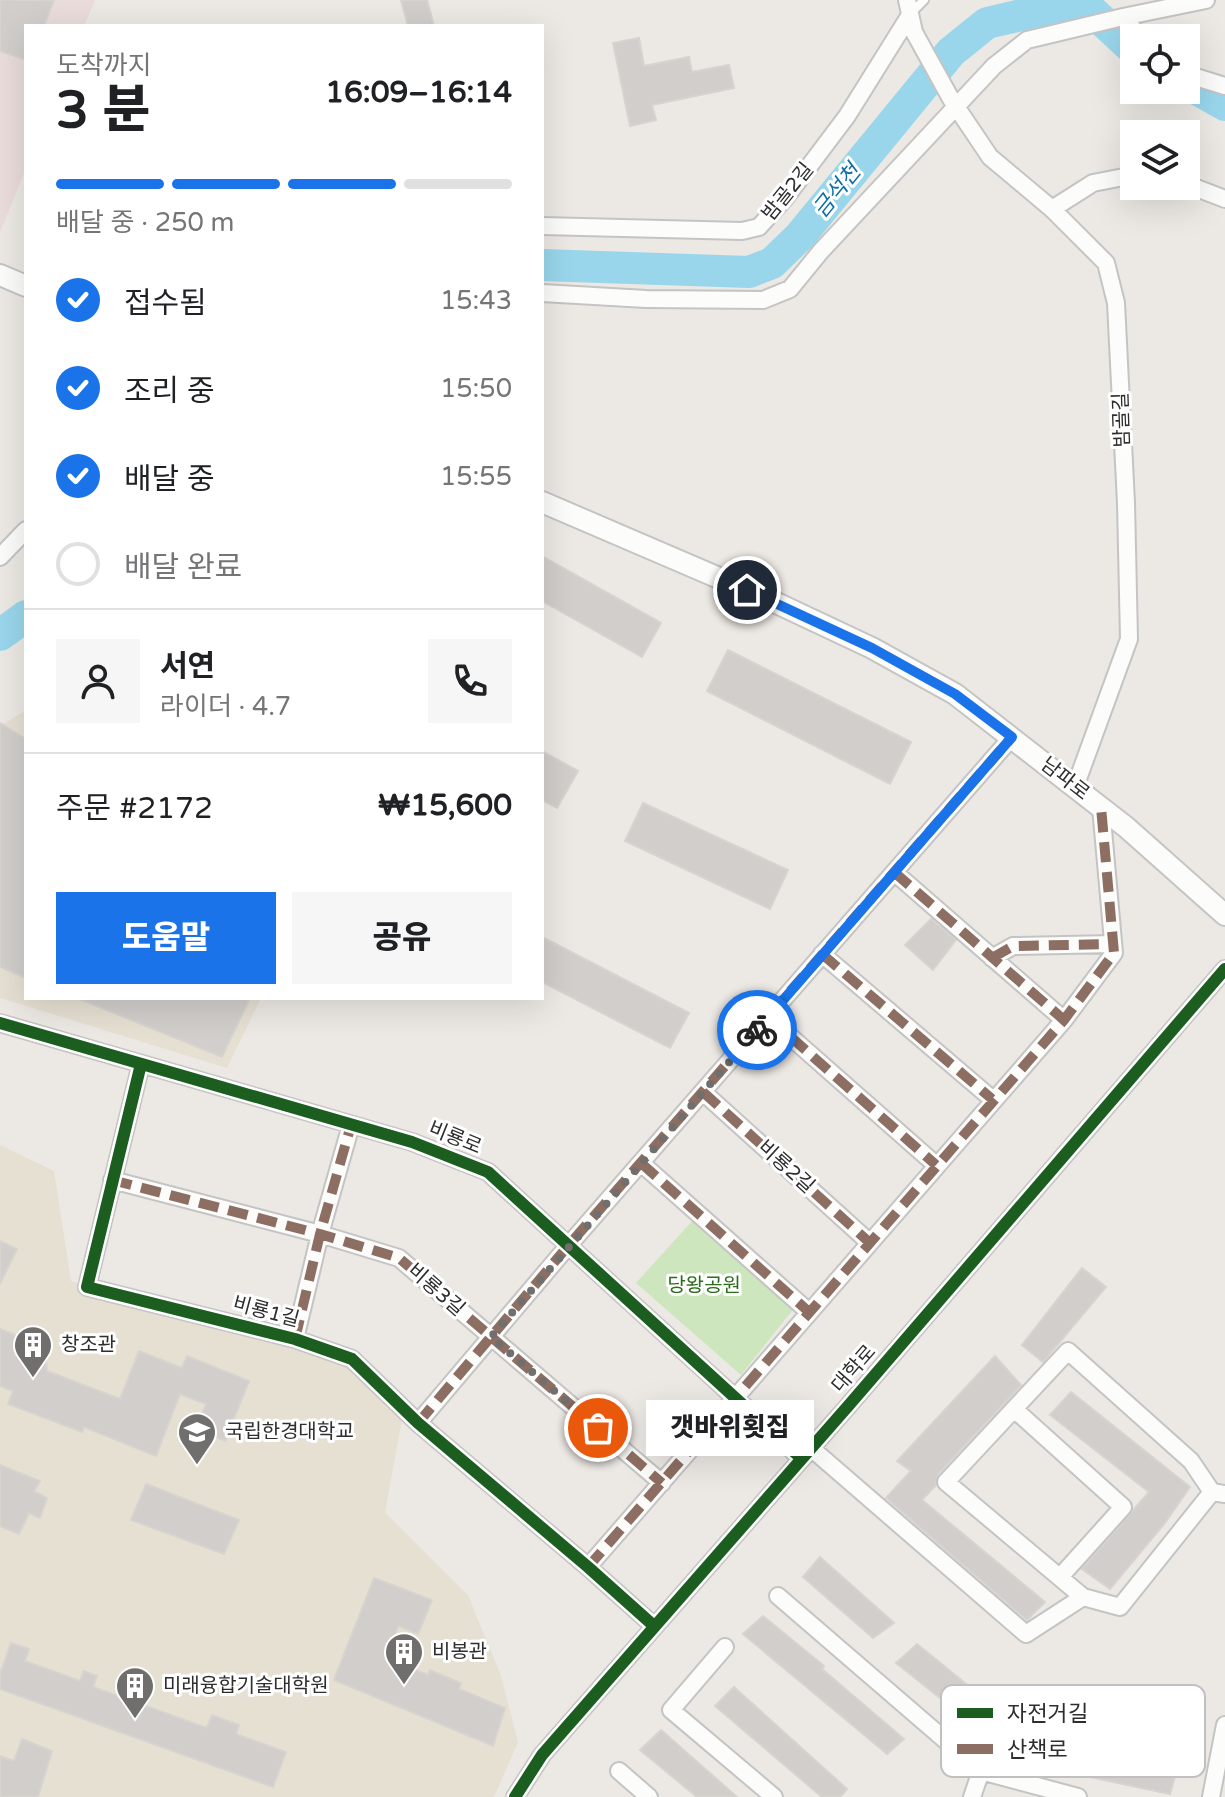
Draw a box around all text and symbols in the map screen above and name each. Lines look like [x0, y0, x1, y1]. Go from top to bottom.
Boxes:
map controls [1120, 24, 1200, 200]
button: locate [1120, 24, 1200, 104]
text: 도착까지 [56, 50, 152, 81]
text: 16:09–16:14 [325, 74, 512, 111]
text: 3 분 [56, 79, 150, 142]
button: layers [1120, 120, 1200, 200]
water label: 금석천 [808, 157, 868, 223]
street label: 밤골2길 [757, 158, 819, 226]
text: 배달 중 · 250 m [56, 207, 234, 238]
icon: check [56, 278, 100, 322]
text: 접수됨 [124, 285, 207, 322]
text: 15:43 [440, 285, 512, 316]
icon: check [56, 366, 100, 410]
text: 조리 중 [124, 373, 215, 410]
text: 15:50 [440, 373, 512, 404]
street label: 밤골길 [1109, 392, 1135, 448]
icon: check [56, 454, 100, 498]
text: 배달 중 [124, 461, 215, 498]
text: 15:55 [440, 461, 512, 492]
text: 배달 완료 [124, 549, 242, 586]
pin [713, 556, 781, 624]
icon: home [725, 568, 769, 612]
button: person [56, 639, 140, 723]
button: phone [428, 639, 512, 723]
text: 서연 [160, 648, 215, 685]
text: 라이더 · 4.7 [160, 691, 291, 722]
street label: 남파로 [1036, 753, 1094, 805]
text: ₩15,600 [378, 787, 512, 824]
text: 주문 #2172 [56, 790, 213, 827]
button: 도움말 [56, 892, 276, 984]
button: 공유 [292, 892, 512, 984]
courier [717, 990, 797, 1070]
icon: bike [735, 1008, 779, 1052]
street label: 비룡로 [425, 1117, 485, 1159]
street label: 비룡2길 [753, 1135, 819, 1199]
street label: 비룡3길 [403, 1259, 469, 1321]
park label: 당왕공원 [667, 1274, 741, 1298]
street label: 비룡1길 [230, 1292, 302, 1332]
building icon: 창조관 [12, 1324, 54, 1379]
place label: 창조관 [61, 1333, 116, 1357]
street label: 대학로 [827, 1340, 881, 1398]
pin [564, 1394, 632, 1462]
callout: 갯바위횟집 [646, 1400, 814, 1456]
icon: bag [576, 1406, 620, 1450]
school or university icon: 국립한경대학교 [176, 1411, 218, 1466]
text: 갯바위횟집 [670, 1412, 790, 1443]
place label: 국립한경대학교 [225, 1420, 354, 1444]
building icon: 비봉관 [383, 1631, 425, 1686]
place label: 비봉관 [432, 1640, 487, 1664]
building icon: 미래융합기술대학원 [114, 1665, 156, 1720]
place label: 미래융합기술대학원 [163, 1674, 329, 1698]
legend [941, 1685, 1205, 1777]
text: 자전거길 [1007, 1701, 1088, 1727]
text: 산책로 [1007, 1737, 1068, 1763]

